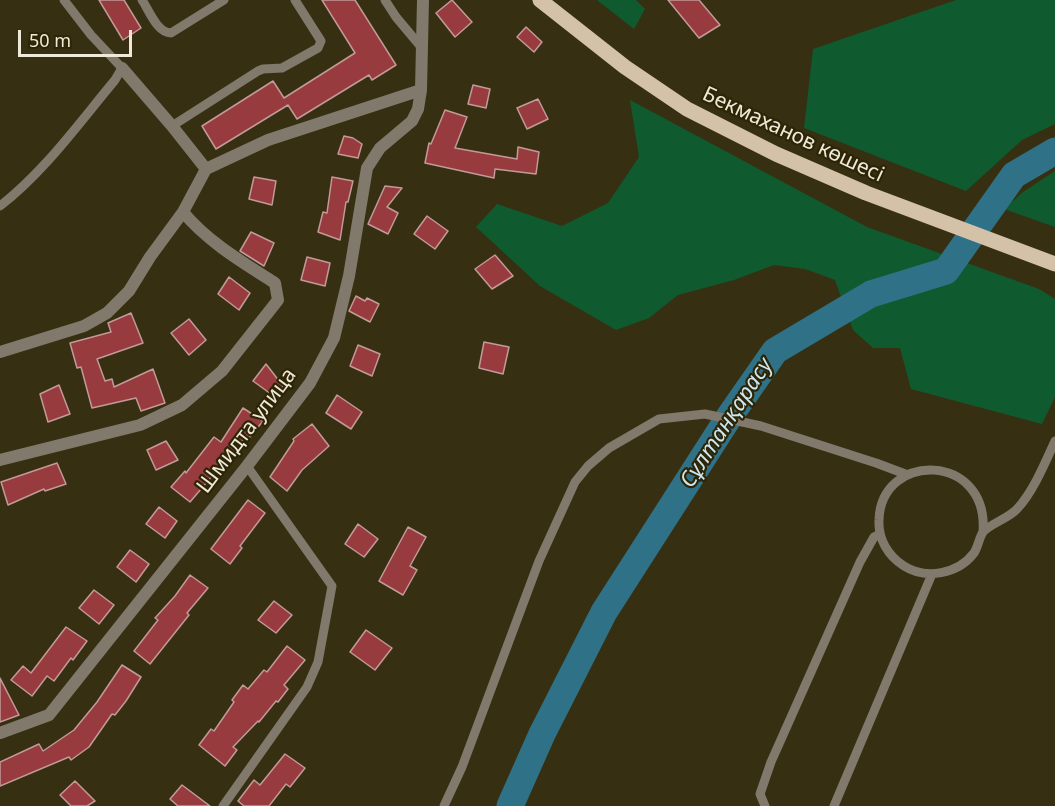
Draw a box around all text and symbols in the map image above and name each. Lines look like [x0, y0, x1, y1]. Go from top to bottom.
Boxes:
scale bar [21, 18, 135, 56]
text: 50 m [29, 28, 71, 52]
street label: Бекмаханов көшесі [698, 82, 888, 188]
water label: Сұлтанқарасу [675, 353, 779, 493]
street label: Шмидта улица [192, 364, 302, 498]

